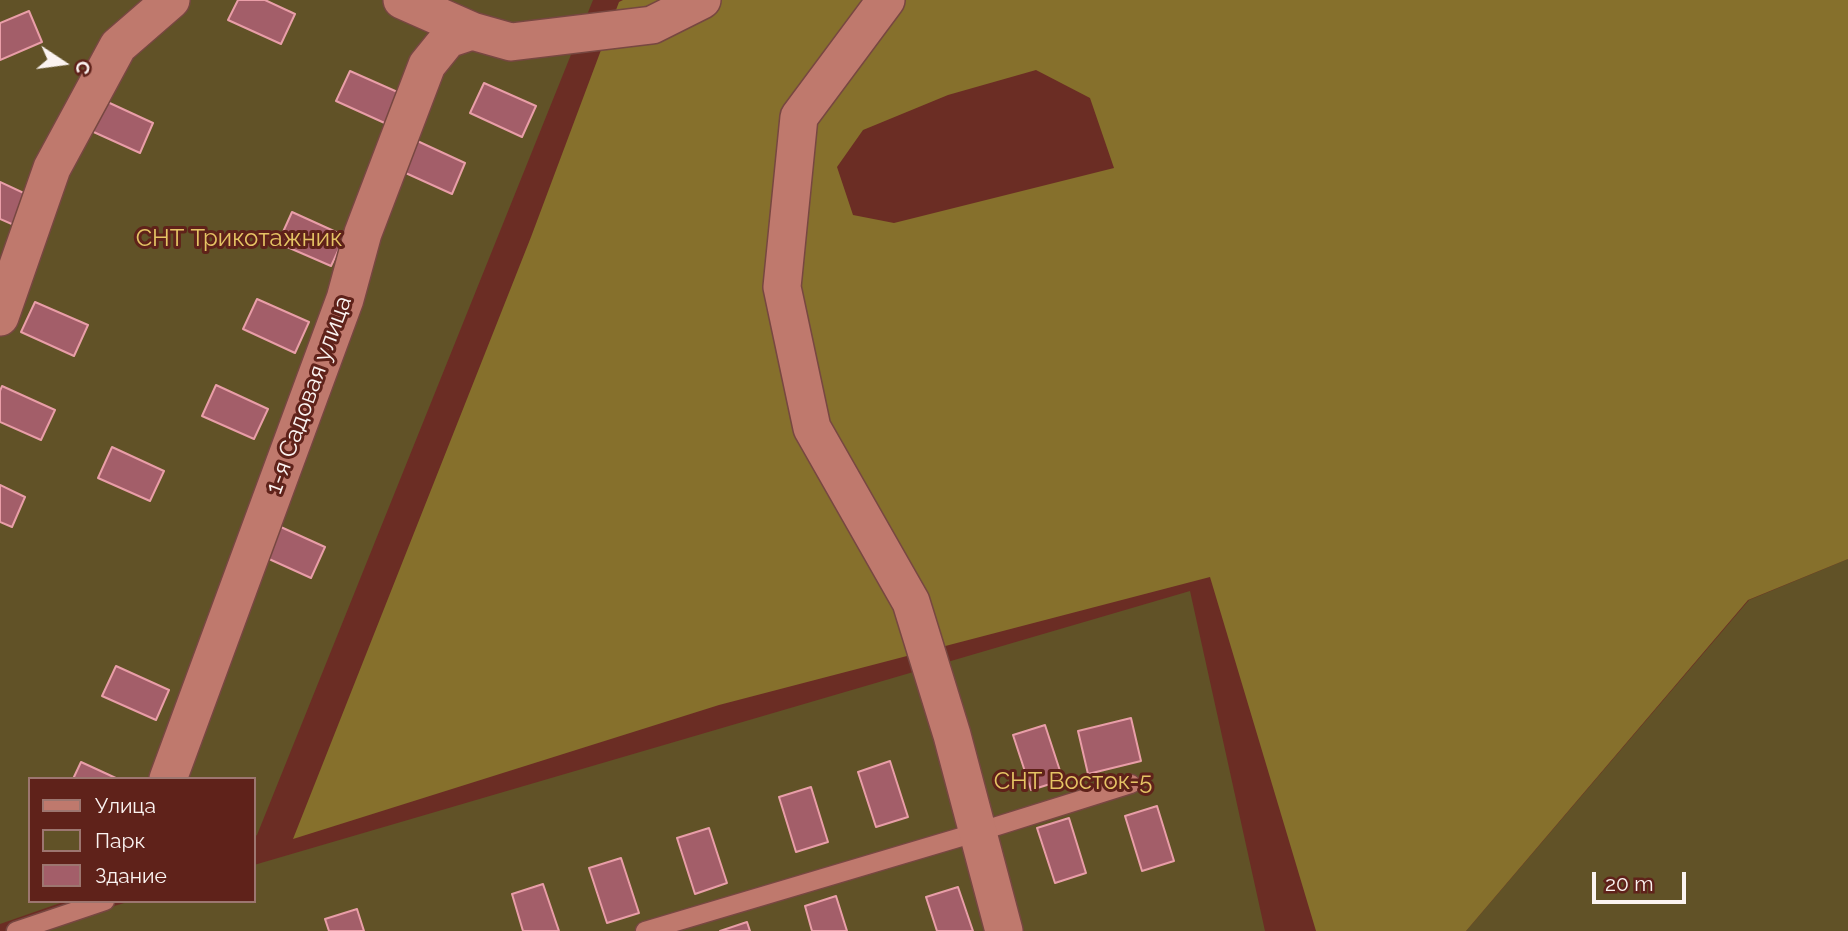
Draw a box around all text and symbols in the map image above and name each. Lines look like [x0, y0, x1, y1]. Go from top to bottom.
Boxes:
north arrow [28, 28, 98, 98]
text: С [71, 59, 96, 77]
park label: СНТ Трикотажник [136, 225, 342, 253]
street label: 1-я Садовая улица [260, 292, 358, 498]
park label: СНТ Восток-5 [994, 768, 1152, 796]
legend [28, 777, 256, 903]
text: Улица [95, 793, 156, 818]
text: Парк [95, 828, 145, 853]
scale bar [1596, 858, 1690, 902]
text: Здание [95, 863, 167, 888]
text: 20 m [1605, 871, 1653, 896]

